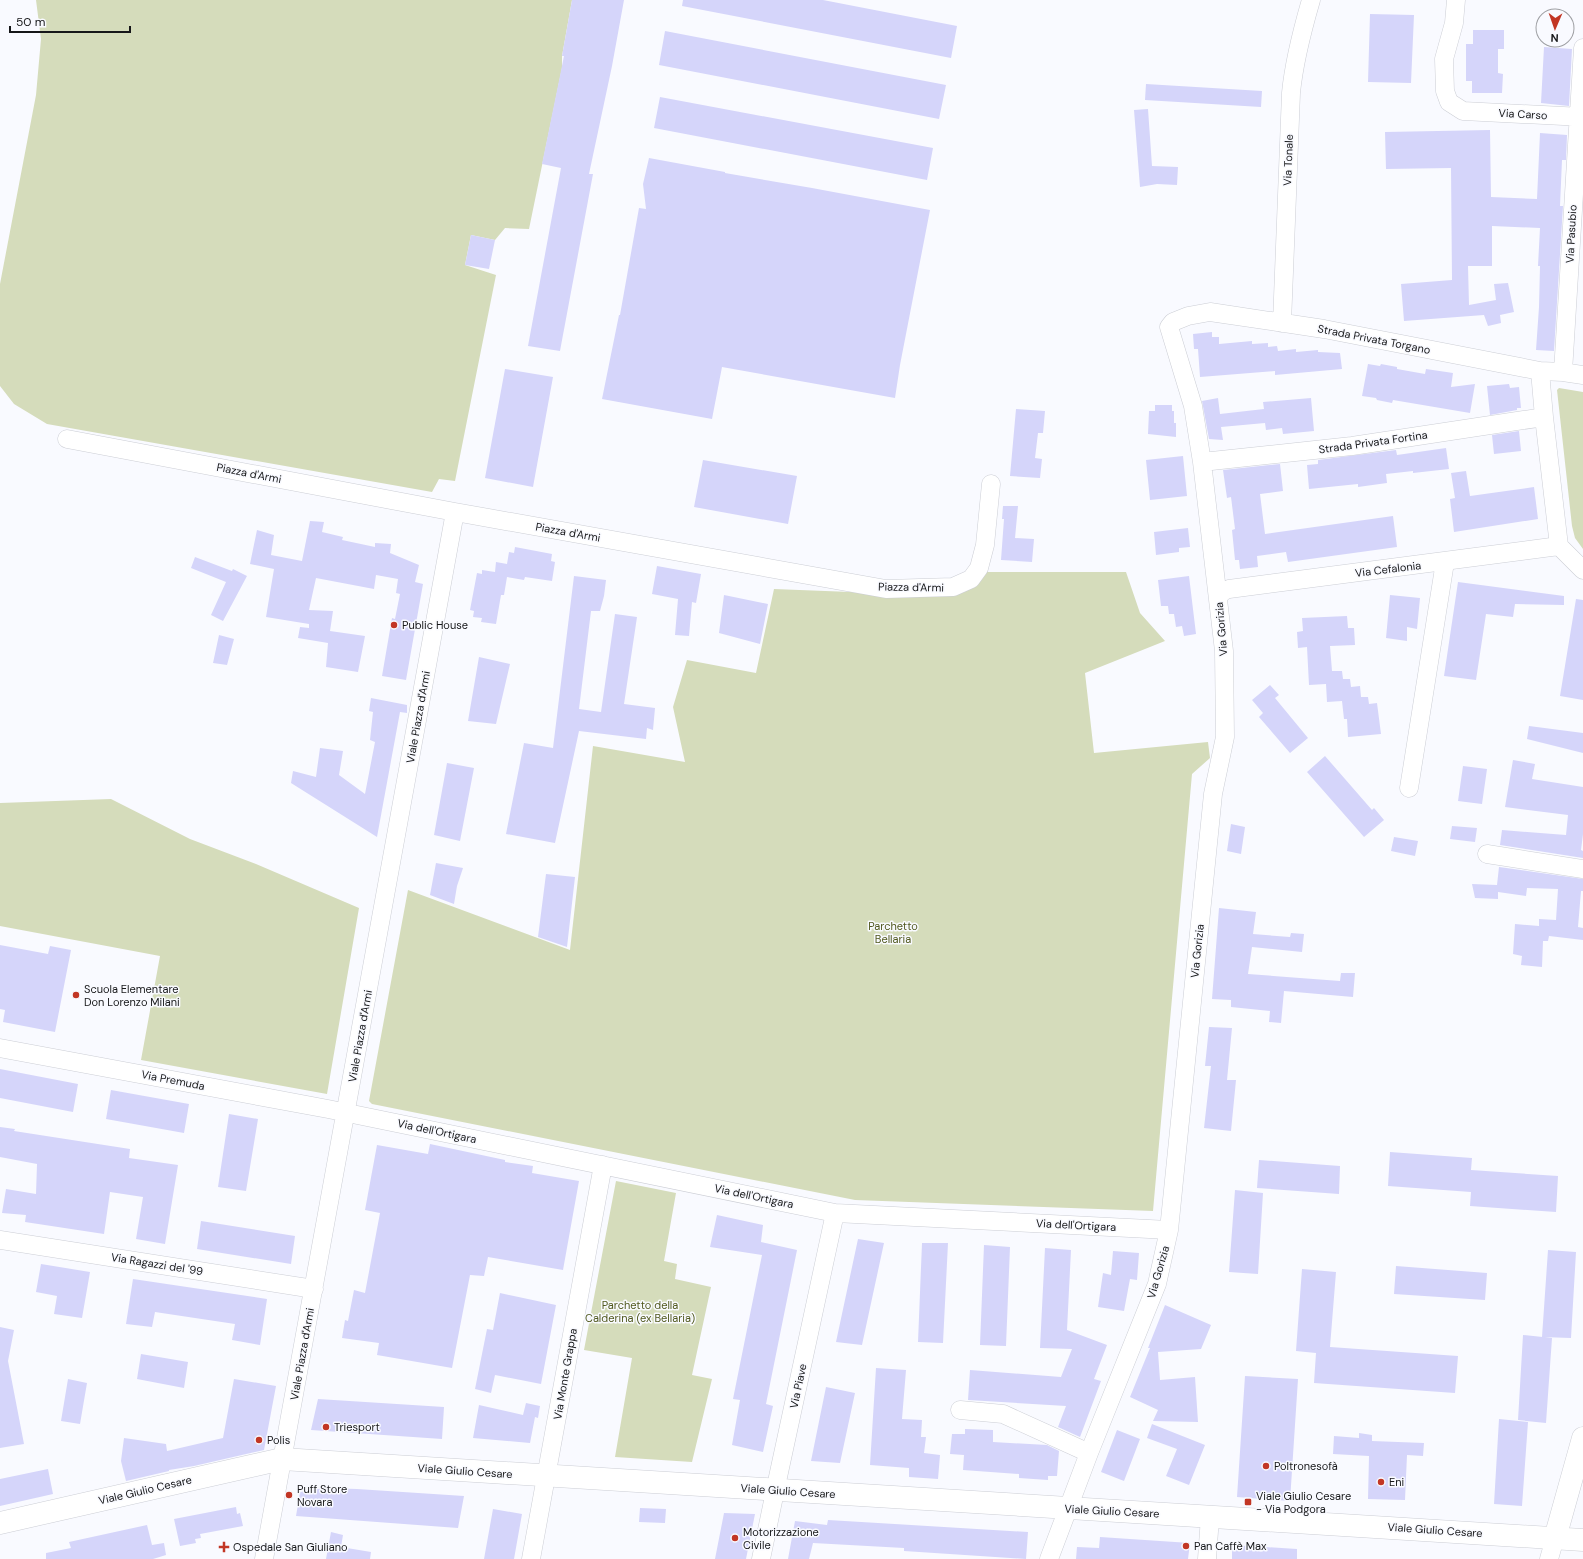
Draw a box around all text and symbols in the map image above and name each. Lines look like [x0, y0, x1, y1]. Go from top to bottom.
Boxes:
scale bar [10, 8, 130, 34]
north arrow [1535, 8, 1575, 48]
text: 50 m [16, 14, 45, 30]
text: N [1550, 31, 1559, 45]
street label: Via Carso [1498, 106, 1548, 122]
street label: Via Tonale [1280, 134, 1296, 186]
street label: Via Pasubio [1562, 204, 1580, 264]
street label: Strada Privata Torgano [1316, 321, 1432, 357]
street label: Strada Privata Fortina [1318, 427, 1428, 457]
street label: Piazza d'Armi [215, 460, 283, 486]
street label: Piazza d'Armi [534, 519, 602, 545]
street label: Via Cefalonia [1354, 558, 1422, 580]
street label: Piazza d'Armi [878, 579, 944, 595]
street label: Via Gorizia [1212, 601, 1230, 657]
place label: Public House [402, 618, 468, 632]
marker: Public House [389, 620, 399, 630]
street label: Viale Piazza d'Armi [403, 670, 433, 764]
park label: Parchetto Bellaria [868, 919, 918, 946]
street label: Via Gorizia [1187, 923, 1207, 979]
place label: Scuola Elementare Don Lorenzo Milani [84, 982, 180, 1009]
street label: Viale Piazza d'Armi [345, 989, 375, 1083]
marker: Scuola Elementare Don Lorenzo Milani [71, 990, 81, 1000]
street label: Via Premuda [140, 1067, 206, 1093]
street label: Via dell'Ortigara [396, 1116, 478, 1146]
street label: Via dell'Ortigara [713, 1181, 795, 1211]
street label: Via dell'Ortigara [1035, 1216, 1117, 1234]
street label: Via Gorizia [1144, 1244, 1172, 1300]
street label: Via Ragazzi del '99 [110, 1250, 204, 1278]
park label: Parchetto della Calderina (ex Bellaria) [585, 1298, 695, 1325]
street label: Viale Piazza d'Armi [287, 1307, 317, 1401]
street label: Via Monte Grappa [550, 1327, 580, 1421]
street label: Via Piave [786, 1362, 810, 1410]
place label: Triesport [334, 1420, 380, 1434]
marker: Triesport [321, 1422, 331, 1432]
place label: Polis [267, 1433, 290, 1447]
marker: Polis [254, 1435, 264, 1445]
place label: Poltronesofà [1274, 1459, 1338, 1473]
street label: Viale Giulio Cesare [417, 1461, 513, 1481]
marker: Poltronesofà [1261, 1461, 1271, 1471]
street label: Viale Giulio Cesare [97, 1472, 193, 1508]
place label: Eni [1389, 1475, 1404, 1489]
marker: Eni [1376, 1477, 1386, 1487]
street label: Viale Giulio Cesare [740, 1481, 836, 1501]
place label: Puff Store Novara [297, 1482, 347, 1509]
place label: Viale Giulio Cesare - Via Podgora [1256, 1489, 1351, 1516]
marker: Puff Store Novara [284, 1490, 294, 1500]
marker: Viale Giulio Cesare - Via Podgora [1243, 1497, 1253, 1507]
street label: Viale Giulio Cesare [1064, 1502, 1160, 1520]
street label: Viale Giulio Cesare [1387, 1520, 1483, 1540]
place label: Motorizzazione Civile [743, 1525, 819, 1552]
marker: Motorizzazione Civile [730, 1533, 740, 1543]
place label: Pan Caffè Max [1194, 1539, 1267, 1553]
place label: Ospedale San Giuliano [233, 1540, 347, 1554]
marker: Ospedale San Giuliano [218, 1541, 230, 1553]
marker: Pan Caffè Max [1181, 1541, 1191, 1551]

